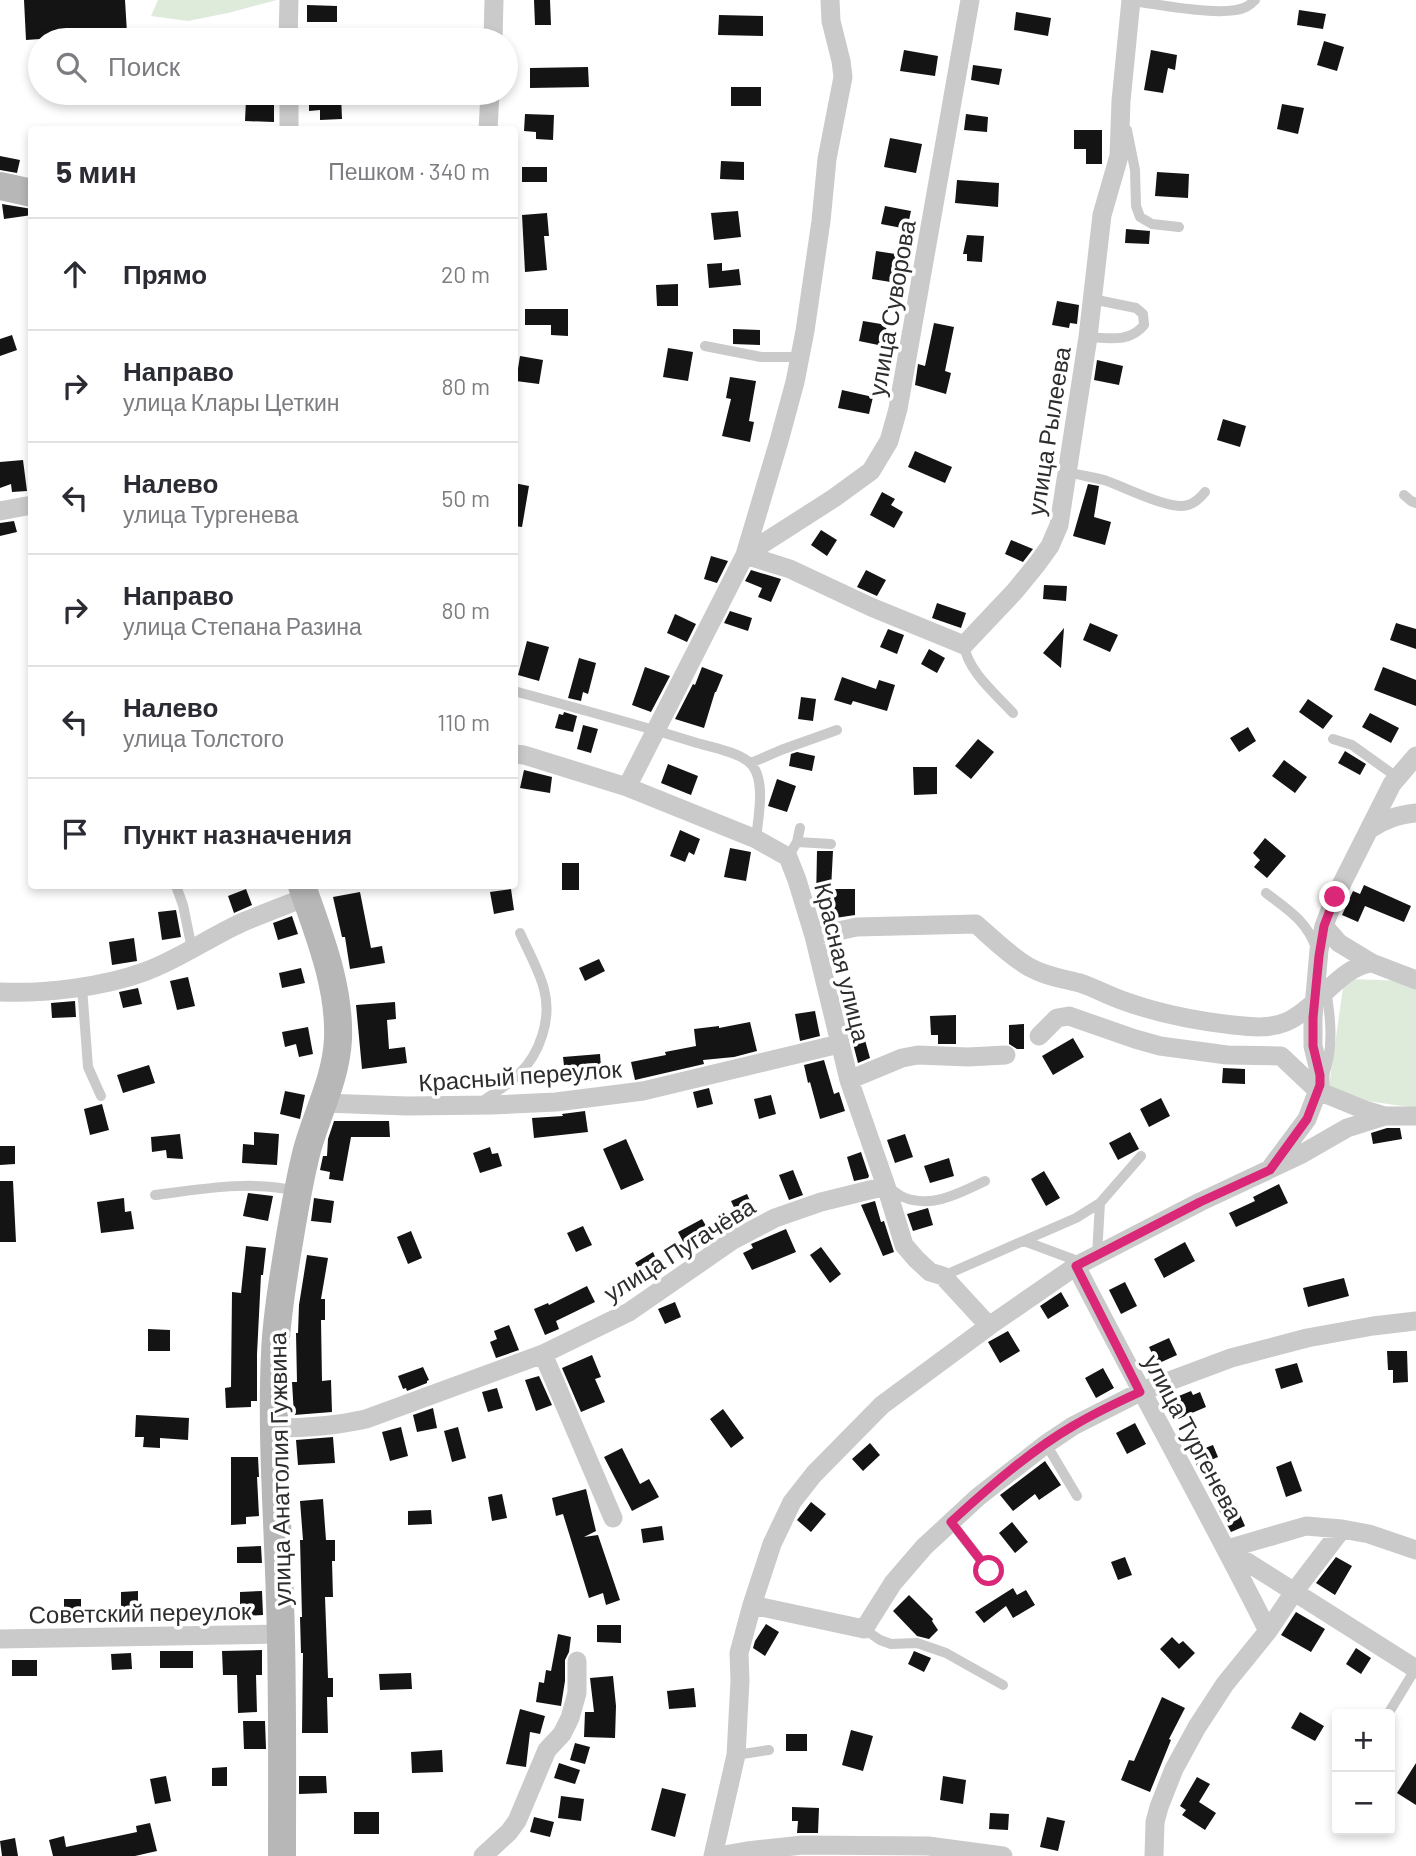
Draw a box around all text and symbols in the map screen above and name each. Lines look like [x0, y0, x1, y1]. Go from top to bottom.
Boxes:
search box [28, 28, 518, 105]
icon: search [52, 48, 90, 86]
text: Поиск [108, 50, 180, 81]
text: 5 мин [56, 153, 137, 189]
text: Пешком · 340 m [328, 157, 490, 185]
street label: улица Суворова [861, 217, 921, 398]
icon: ahead [56, 255, 94, 293]
text: Прямо [123, 258, 207, 289]
text: 20 m [441, 260, 490, 288]
street label: улица Рылеева [1020, 344, 1076, 517]
text: Направо [123, 355, 234, 386]
icon: right [56, 367, 94, 405]
text: 80 m [441, 372, 490, 400]
text: улица Клары Цеткин [123, 388, 340, 416]
text: Налево [123, 467, 218, 498]
icon: left [56, 479, 94, 517]
text: 50 m [442, 484, 490, 512]
text: улица Тургенева [123, 500, 299, 528]
text: Направо [123, 579, 234, 610]
icon: right [56, 591, 94, 629]
text: 80 m [441, 596, 490, 624]
text: улица Степана Разина [123, 612, 362, 640]
text: Налево [123, 691, 218, 722]
icon: left [56, 703, 94, 741]
text: 110 m [437, 708, 490, 736]
text: улица Толстого [123, 724, 284, 752]
icon: arrive [56, 815, 94, 853]
text: Пункт назначения [123, 818, 352, 849]
street label: Красная улица [809, 879, 877, 1045]
route end [1319, 881, 1350, 912]
street label: Красный переулок [417, 1053, 623, 1097]
street label: улица Пугачёва [598, 1191, 760, 1307]
street label: улица Анатолия Гужвина [262, 1331, 296, 1606]
street label: улица Тургенева [1138, 1349, 1250, 1525]
route start [973, 1555, 1004, 1586]
street label: Советский переулок [28, 1596, 252, 1628]
map controls [1332, 1709, 1395, 1835]
button: + [1332, 1709, 1395, 1772]
button: − [1332, 1772, 1395, 1835]

